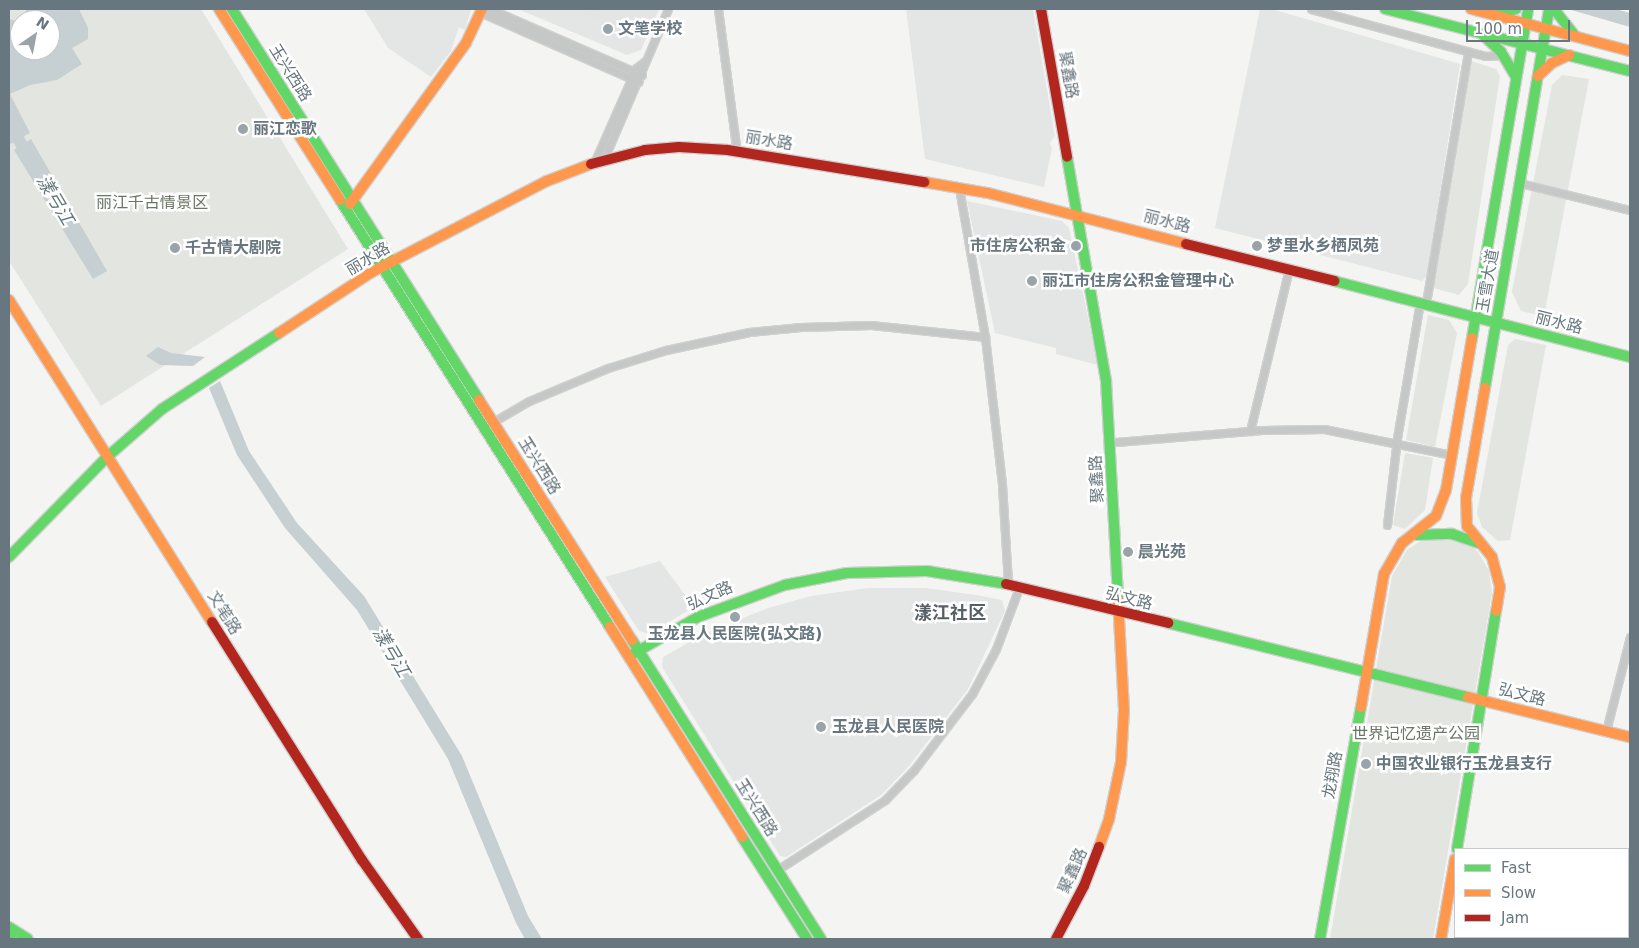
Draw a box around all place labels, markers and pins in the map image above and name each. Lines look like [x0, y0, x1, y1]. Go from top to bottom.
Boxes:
place label: 文笔学校 [618, 19, 682, 39]
marker: 文笔学校 [602, 23, 614, 35]
place label: 丽江恋歌 [253, 119, 317, 139]
marker: 丽江恋歌 [237, 123, 249, 135]
place label: 市住房公积金 [970, 236, 1066, 256]
place label: 梦里水乡栖凤苑 [1267, 236, 1379, 256]
place label: 千古情大剧院 [185, 238, 281, 258]
marker: 市住房公积金 [1070, 240, 1082, 252]
marker: 梦里水乡栖凤苑 [1251, 240, 1263, 252]
marker: 千古情大剧院 [169, 242, 181, 254]
place label: 丽江市住房公积金管理中心 [1042, 271, 1234, 291]
marker: 丽江市住房公积金管理中心 [1026, 275, 1038, 287]
place label: 晨光苑 [1138, 542, 1186, 562]
marker: 晨光苑 [1122, 546, 1134, 558]
marker: 玉龙县人民医院(弘文路) [729, 611, 741, 623]
place label: 玉龙县人民医院(弘文路) [648, 624, 822, 644]
place label: 玉龙县人民医院 [832, 717, 944, 737]
marker: 玉龙县人民医院 [814, 720, 828, 734]
place label: 中国农业银行玉龙县支行 [1376, 754, 1552, 774]
marker: 中国农业银行玉龙县支行 [1360, 758, 1372, 770]

